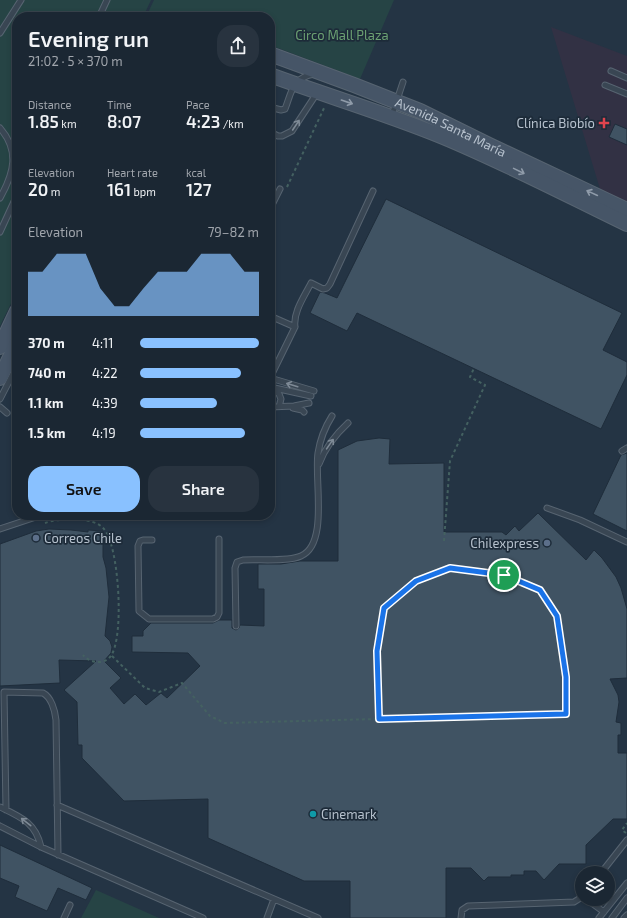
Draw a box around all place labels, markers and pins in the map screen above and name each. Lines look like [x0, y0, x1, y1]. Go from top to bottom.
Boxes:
place label: Clínica Biobío [517, 115, 595, 131]
marker: Clínica Biobío [598, 117, 610, 129]
place label: Correos Chile [44, 530, 122, 546]
marker: Correos Chile [31, 533, 41, 543]
place label: Chilexpress [470, 535, 539, 551]
marker: Chilexpress [542, 538, 552, 548]
pin [487, 558, 521, 592]
place label: Cinemark [321, 806, 377, 822]
marker: Cinemark [308, 809, 318, 819]

